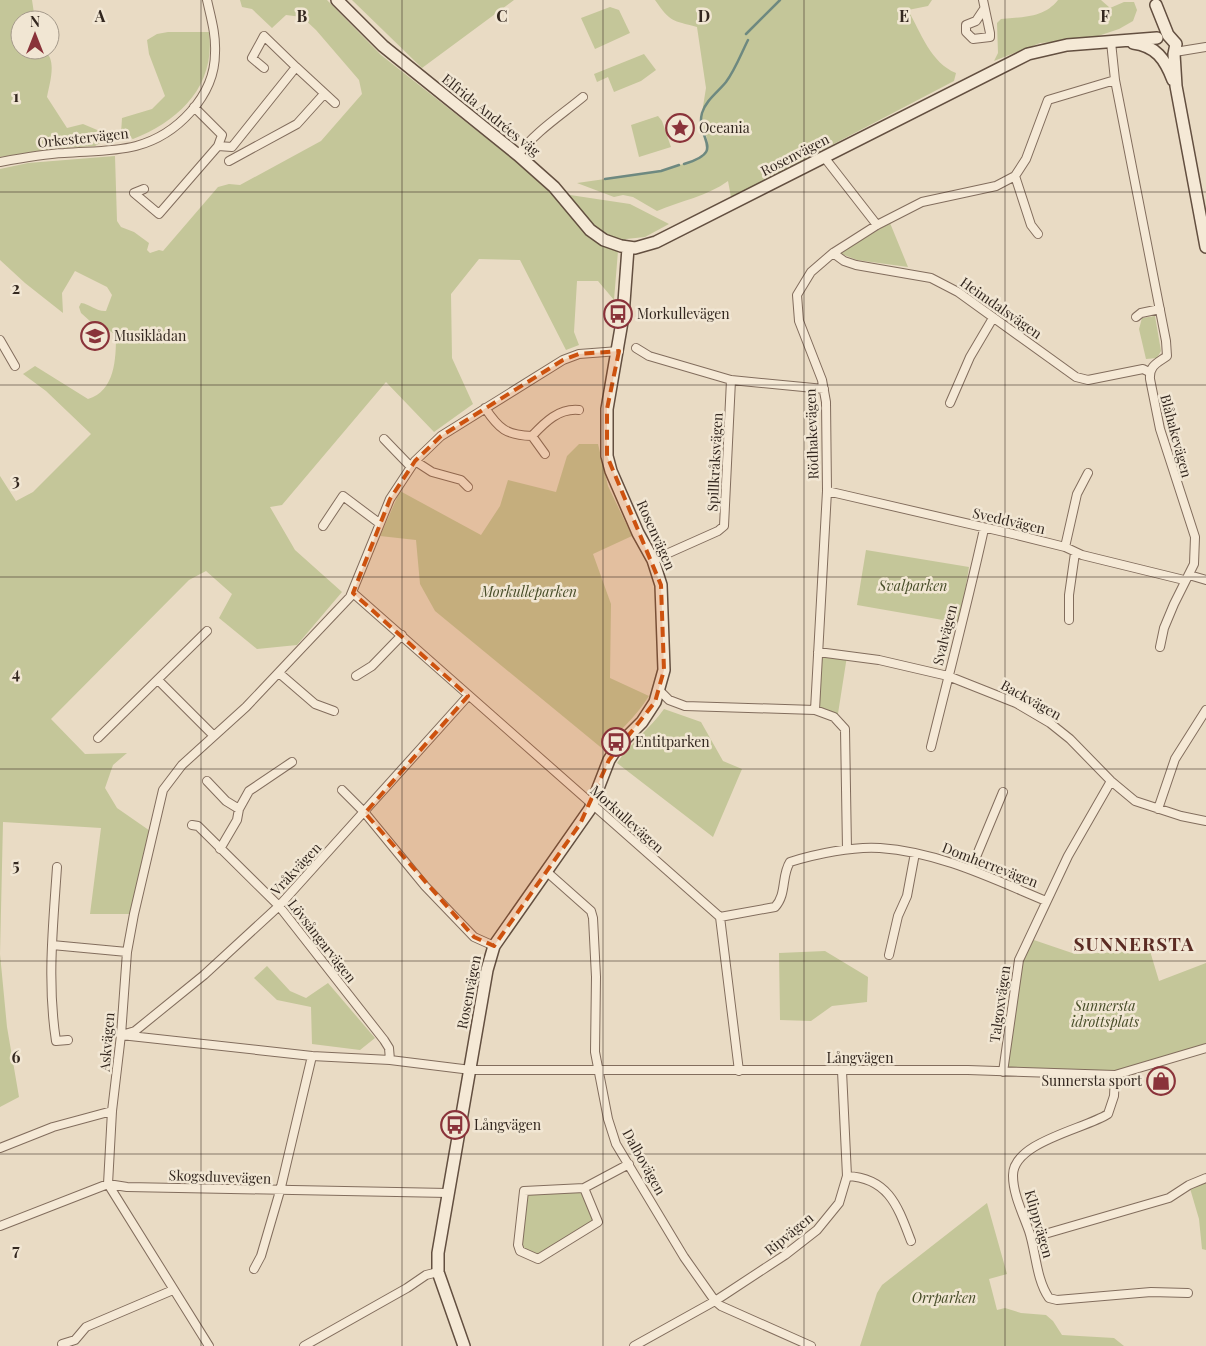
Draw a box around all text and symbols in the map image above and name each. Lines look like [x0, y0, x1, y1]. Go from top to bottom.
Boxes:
text: A [94, 5, 106, 26]
text: B [297, 5, 308, 26]
text: C [496, 5, 508, 26]
text: D [698, 5, 710, 26]
text: E [899, 5, 909, 26]
text: F [1100, 5, 1110, 26]
north arrow [10, 10, 60, 60]
text: N [30, 12, 40, 31]
street label: Elfrida Andrées väg [438, 69, 545, 161]
text: 1 [13, 85, 19, 106]
place icon: Oceania [665, 113, 695, 143]
place label: Oceania [699, 118, 750, 137]
street label: Orkestervägen [36, 123, 130, 152]
street label: Rosenvägen [757, 129, 833, 180]
street label: Heimdalsvägen [957, 272, 1046, 343]
text: 2 [12, 277, 20, 298]
bus stop icon: Morkullevägen [603, 299, 633, 329]
place label: Morkullevägen [637, 304, 730, 323]
school or university icon: Musiklådan [80, 321, 110, 351]
place label: Musiklådan [114, 326, 187, 345]
street label: Rödhakevägen [800, 388, 823, 480]
street label: Blåhakevägen [1156, 392, 1197, 480]
street label: Spillkråksvägen [702, 411, 727, 512]
text: 3 [12, 469, 20, 490]
street label: Rosenvägen [633, 497, 681, 573]
street label: Sveddvägen [971, 503, 1048, 538]
park label: Svalparken [878, 576, 947, 595]
park label: Morkulleparken [480, 582, 577, 601]
street label: Svalvägen [928, 602, 961, 667]
text: 4 [12, 662, 20, 683]
street label: Backvägen [997, 675, 1066, 724]
bus stop icon: Entitparken [601, 727, 631, 757]
place label: Entitparken [635, 732, 710, 751]
street label: Morkullevägen [587, 781, 669, 857]
street label: Vråkvägen [266, 838, 325, 900]
street label: Domherrevägen [940, 838, 1041, 892]
text: 5 [12, 854, 20, 875]
street label: Lövsångarvägen [284, 895, 361, 987]
district label: SUNNERSTA [1073, 930, 1195, 956]
street label: Rosenvägen [452, 953, 485, 1030]
street label: Talgoxvägen [985, 963, 1014, 1044]
park label: Sunnersta idrottsplats [1071, 996, 1140, 1031]
street label: Askvägen [94, 1011, 119, 1073]
text: 6 [12, 1046, 21, 1067]
street label: Långvägen [826, 1048, 894, 1067]
shop icon: Sunnersta sport [1146, 1066, 1176, 1096]
place label: Sunnersta sport [1042, 1071, 1143, 1090]
bus stop icon: Långvägen [440, 1110, 470, 1140]
place label: Långvägen [474, 1115, 542, 1134]
street label: Dalbovägen [618, 1125, 671, 1199]
street label: Skogsduvevägen [168, 1165, 272, 1188]
street label: Klippvägen [1021, 1188, 1058, 1261]
street label: Ripvägen [760, 1208, 818, 1259]
text: 7 [12, 1239, 20, 1260]
park label: Orrparken [912, 1288, 976, 1307]

